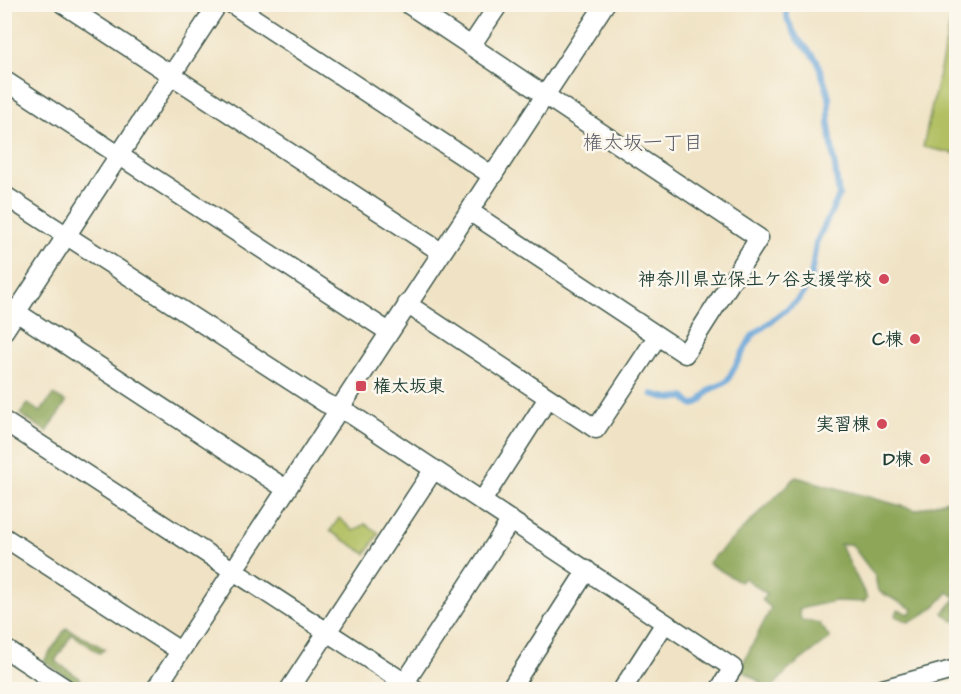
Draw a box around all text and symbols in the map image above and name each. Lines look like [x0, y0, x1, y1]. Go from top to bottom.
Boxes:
district label: 権太坂一丁目 [583, 129, 703, 157]
place label: 神奈川県立保土ケ谷支援学校 [638, 267, 872, 292]
marker: 神奈川県立保土ケ谷支援学校 [877, 272, 891, 286]
place label: C棟 [872, 327, 903, 352]
marker: C棟 [908, 332, 922, 346]
place label: 権太坂東 [373, 374, 445, 399]
marker: 権太坂東 [354, 379, 368, 393]
place label: 実習棟 [816, 412, 870, 437]
marker: 実習棟 [875, 417, 889, 431]
place label: D棟 [883, 447, 913, 472]
marker: D棟 [918, 452, 932, 466]

